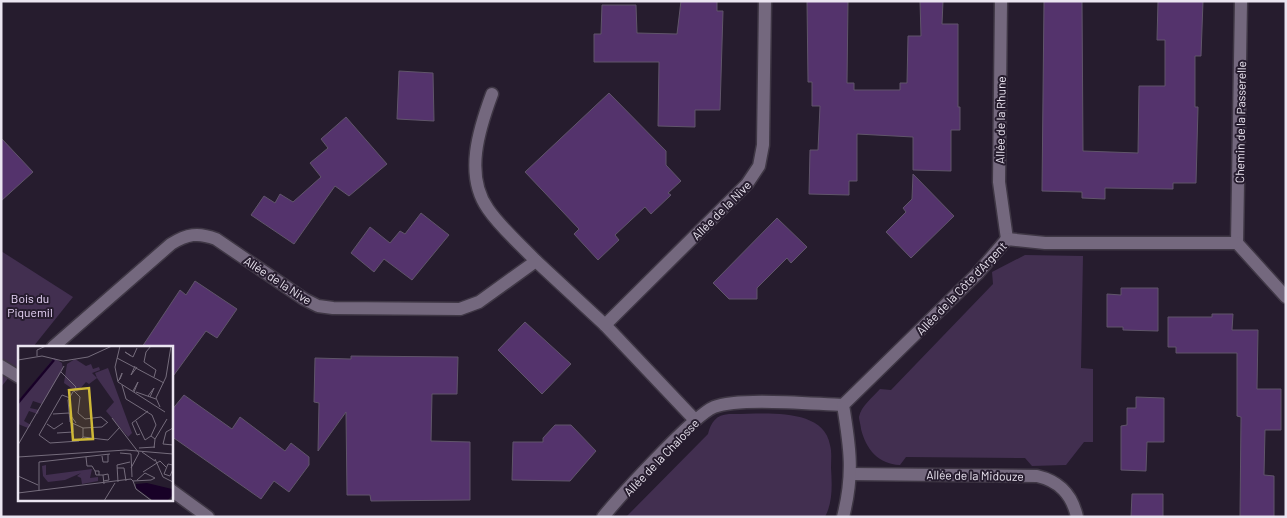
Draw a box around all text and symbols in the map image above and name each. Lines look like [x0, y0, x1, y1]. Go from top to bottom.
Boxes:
street label: Chemin de la Passerelle [1232, 61, 1248, 183]
street label: Allée de la Rhune [992, 76, 1008, 164]
street label: Allée de la Nive [689, 178, 753, 242]
street label: Allée de la Côte d'Argent [913, 239, 1009, 337]
street label: Allée de la Nive [242, 253, 314, 307]
park label: Bois du Piquemil [7, 291, 53, 319]
inset map [18, 346, 172, 500]
street label: Allée de la Chalosse [621, 416, 701, 498]
street label: Allée de la Midouze [926, 467, 1024, 483]

